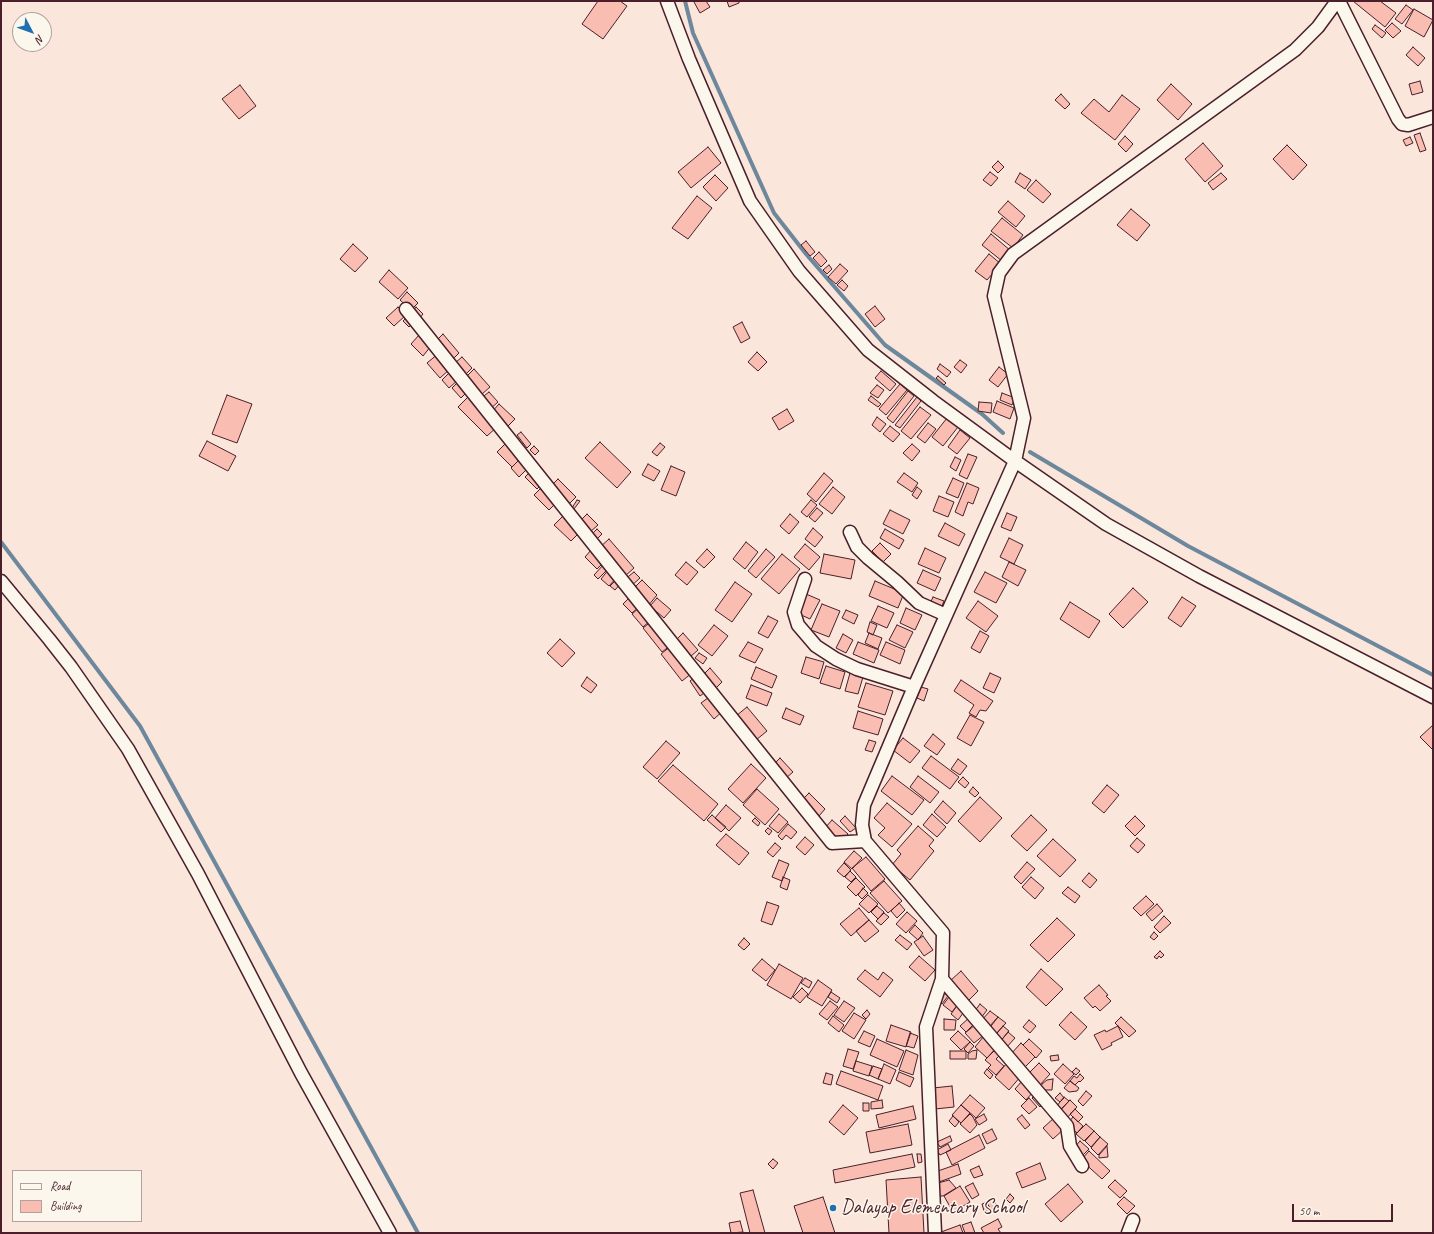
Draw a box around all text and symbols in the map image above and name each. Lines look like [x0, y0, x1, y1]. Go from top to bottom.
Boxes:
north arrow [12, 12, 52, 52]
text: N [33, 32, 48, 46]
legend [12, 1170, 142, 1222]
text: Road [50, 1178, 70, 1194]
place label: Dalayap Elementary School [841, 1196, 1025, 1220]
scale bar [1294, 1196, 1395, 1222]
text: Building [50, 1198, 82, 1214]
marker: Dalayap Elementary School [828, 1203, 838, 1213]
text: 50 m [1299, 1203, 1319, 1219]

